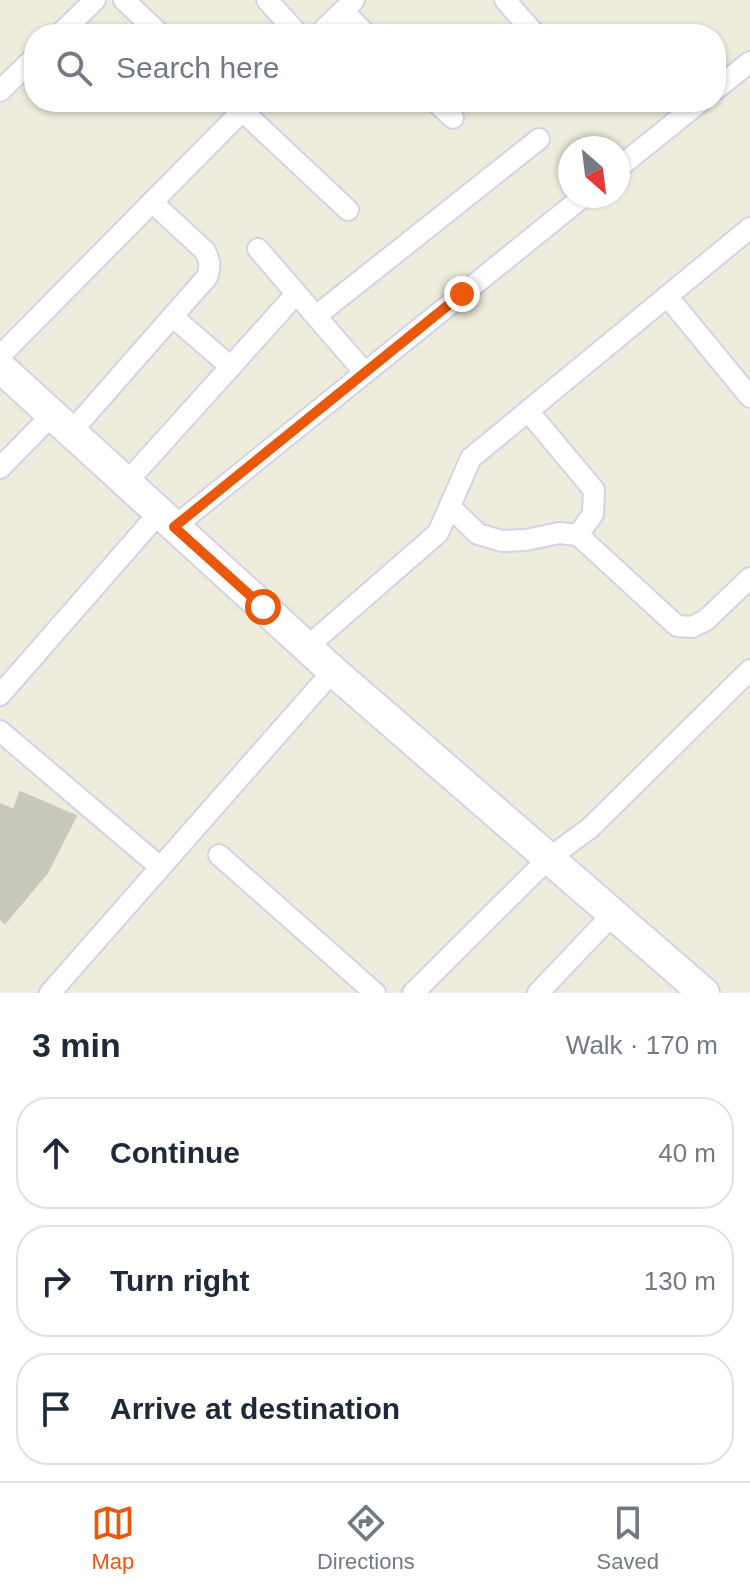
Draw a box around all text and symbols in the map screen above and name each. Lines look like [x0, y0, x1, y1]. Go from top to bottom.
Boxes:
search box [24, 24, 726, 112]
icon: search [52, 46, 96, 90]
text: Search here [116, 51, 279, 84]
north arrow [558, 136, 630, 208]
route end [444, 276, 480, 312]
route start [245, 589, 281, 625]
text: 3 min [32, 1026, 121, 1064]
text: Walk · 170 m [566, 1030, 718, 1060]
icon: ahead [34, 1131, 78, 1175]
text: Continue [110, 1136, 240, 1169]
text: 40 m [658, 1138, 716, 1168]
icon: right [34, 1259, 78, 1303]
text: Turn right [110, 1264, 249, 1297]
text: 130 m [644, 1266, 716, 1296]
icon: arrive [34, 1387, 78, 1431]
text: Arrive at destination [110, 1392, 400, 1425]
tab: Map [91, 1501, 135, 1575]
tab: Directions [317, 1501, 415, 1575]
tab: Saved [597, 1501, 659, 1575]

